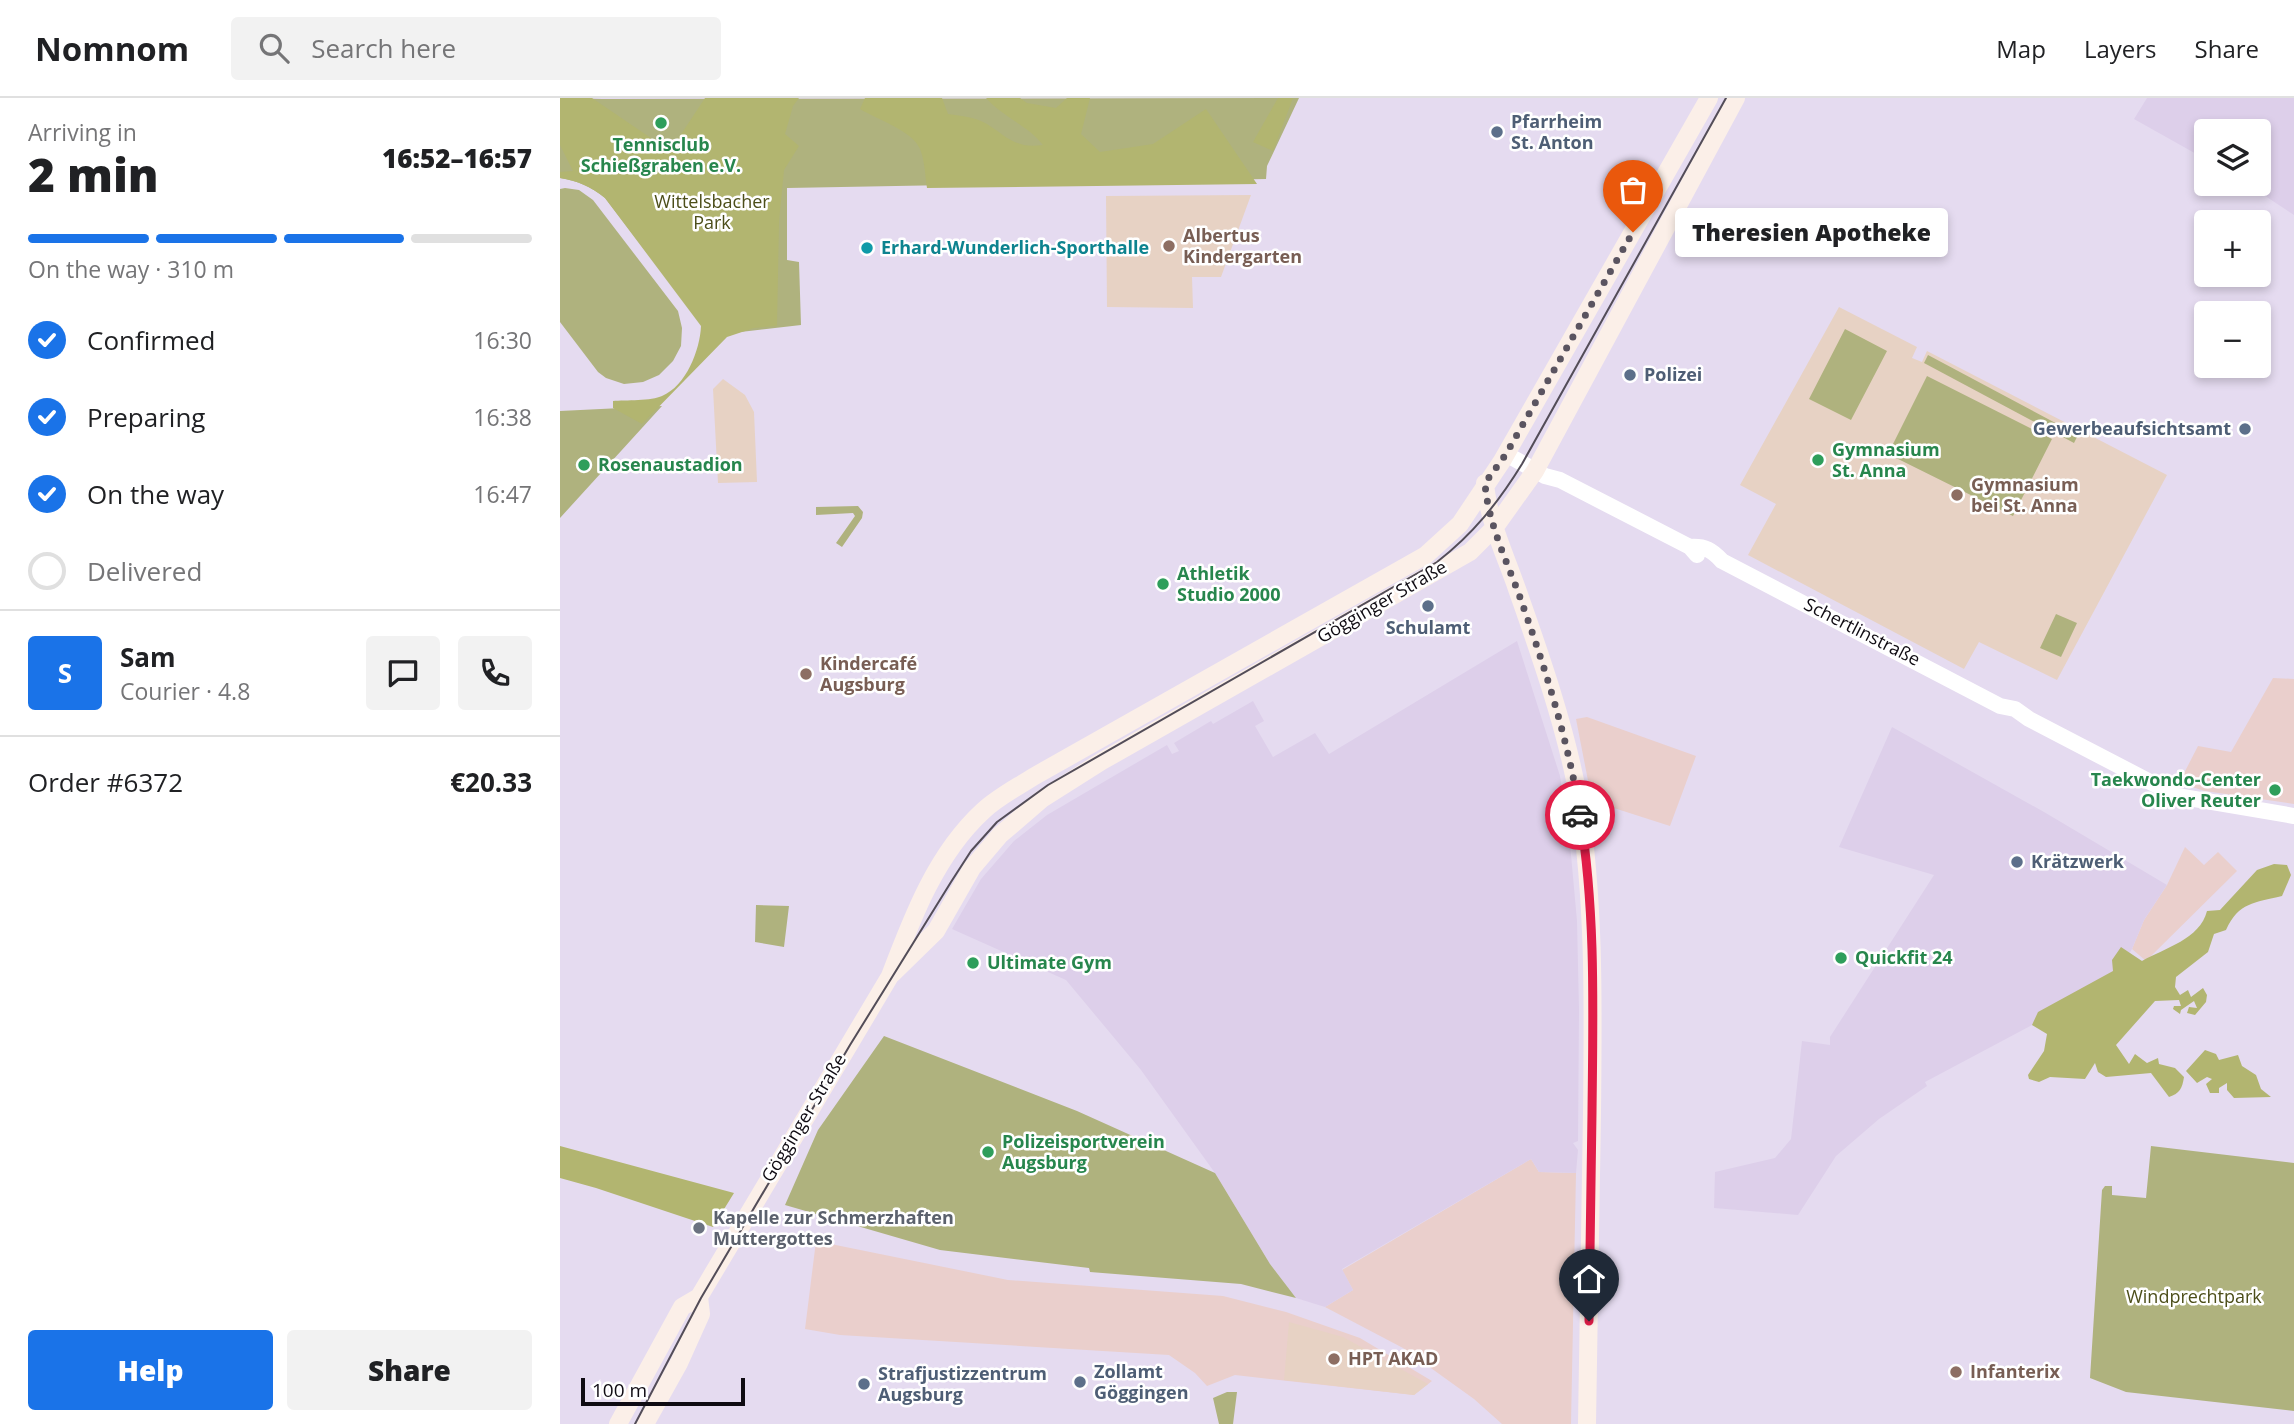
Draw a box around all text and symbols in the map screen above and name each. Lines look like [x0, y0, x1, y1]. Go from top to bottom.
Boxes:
search box [231, 17, 721, 80]
text: Nomnom [35, 26, 189, 71]
icon: search [255, 29, 293, 67]
text: Search here [311, 30, 456, 66]
text: Map [1996, 32, 2046, 65]
text: Layers [2084, 32, 2157, 65]
text: Share [2195, 32, 2259, 65]
place label: Pfarrheim St. Anton [1511, 109, 1602, 154]
marker: Tennisclub Schießgraben e.V. [653, 115, 669, 131]
text: Arriving in [28, 116, 137, 148]
map controls [2194, 119, 2271, 378]
button: layers [2194, 119, 2271, 196]
marker: Pfarrheim St. Anton [1489, 124, 1505, 140]
place label: Tennisclub Schießgraben e.V. [581, 132, 741, 177]
text: 16:52–16:57 [382, 140, 532, 176]
text: 2 min [28, 143, 159, 205]
pin [1603, 160, 1663, 232]
icon: bag [1614, 171, 1652, 209]
park label: Wittelsbacher Park [654, 189, 770, 234]
callout: Theresien Apotheke [1675, 208, 1948, 256]
button: + [2194, 210, 2271, 287]
text: Theresien Apotheke [1692, 216, 1931, 248]
place label: Albertus Kindergarten [1183, 223, 1302, 268]
place label: Erhard-Wunderlich-Sporthalle [881, 235, 1149, 259]
marker: Albertus Kindergarten [1161, 238, 1177, 254]
marker: Erhard-Wunderlich-Sporthalle [859, 240, 875, 256]
text: On the way · 310 m [28, 253, 234, 285]
button: − [2194, 301, 2271, 378]
icon: check [28, 321, 66, 359]
text: Confirmed [87, 322, 215, 358]
text: 16:30 [473, 324, 532, 356]
place label: Polizei [1644, 362, 1702, 386]
marker: Polizei [1622, 367, 1638, 383]
icon: check [28, 398, 66, 436]
text: Preparing [87, 399, 205, 435]
text: 16:38 [473, 401, 532, 433]
place label: Gewerbeaufsichtsamt [2033, 416, 2231, 440]
marker: Gewerbeaufsichtsamt [2237, 421, 2253, 437]
place label: Gymnasium St. Anna [1832, 437, 1940, 482]
place label: Rosenaustadion [598, 452, 743, 476]
marker: Gymnasium St. Anna [1810, 452, 1826, 468]
marker: Rosenaustadion [576, 457, 592, 473]
place label: Gymnasium bei St. Anna [1971, 472, 2079, 517]
icon: check [28, 475, 66, 513]
text: On the way [87, 476, 224, 512]
text: 16:47 [473, 478, 532, 510]
marker: Gymnasium bei St. Anna [1949, 487, 1965, 503]
text: Delivered [87, 553, 202, 589]
street label: Gögginger Straße [1312, 554, 1451, 648]
place label: Athletik Studio 2000 [1177, 561, 1280, 606]
marker: Athletik Studio 2000 [1155, 576, 1171, 592]
street label: Schertlinstraße [1800, 592, 1925, 671]
marker: Schulamt [1420, 598, 1436, 614]
place label: Schulamt [1386, 615, 1471, 639]
button: chat [366, 636, 440, 710]
button: phone [458, 636, 532, 710]
text: Sam [120, 639, 176, 675]
place label: Kindercafé Augsburg [820, 651, 917, 696]
text: S [58, 655, 72, 691]
marker: Kindercafé Augsburg [798, 666, 814, 682]
text: Courier · 4.8 [120, 675, 250, 707]
text: Order #6372 [28, 764, 183, 800]
text: €20.33 [450, 764, 532, 800]
place label: Taekwondo-Center Oliver Reuter [2091, 767, 2261, 812]
courier [1545, 780, 1615, 850]
marker: Taekwondo-Center Oliver Reuter [2267, 782, 2283, 798]
icon: car [1561, 796, 1599, 834]
place label: Krätzwerk [2031, 849, 2125, 873]
marker: Krätzwerk [2009, 854, 2025, 870]
place label: Quickfit 24 [1855, 945, 1953, 969]
place label: Ultimate Gym [987, 950, 1112, 974]
marker: Quickfit 24 [1833, 950, 1849, 966]
marker: Ultimate Gym [965, 955, 981, 971]
street label: Gögginger Straße [755, 1049, 851, 1186]
place label: Polizeisportverein Augsburg [1002, 1129, 1165, 1174]
marker: Polizeisportverein Augsburg [980, 1144, 996, 1160]
place label: Kapelle zur Schmerzhaften Muttergottes [713, 1205, 954, 1250]
marker: Kapelle zur Schmerzhaften Muttergottes [691, 1220, 707, 1236]
pin [1559, 1249, 1619, 1321]
icon: home [1570, 1260, 1608, 1298]
park label: Windprechtpark [2126, 1284, 2262, 1308]
button: Help [28, 1330, 273, 1410]
button: Share [287, 1330, 532, 1410]
place label: HPT AKAD [1348, 1346, 1438, 1370]
marker: HPT AKAD [1326, 1351, 1342, 1367]
place label: Zollamt Göggingen [1094, 1359, 1188, 1404]
place label: Infanterix [1970, 1359, 2061, 1383]
place label: Strafjustizzentrum Augsburg [878, 1361, 1047, 1406]
marker: Infanterix [1948, 1364, 1964, 1380]
marker: Zollamt Göggingen [1072, 1374, 1088, 1390]
scale bar [581, 1375, 746, 1407]
marker: Strafjustizzentrum Augsburg [856, 1376, 872, 1392]
text: 100 m [592, 1377, 647, 1403]

